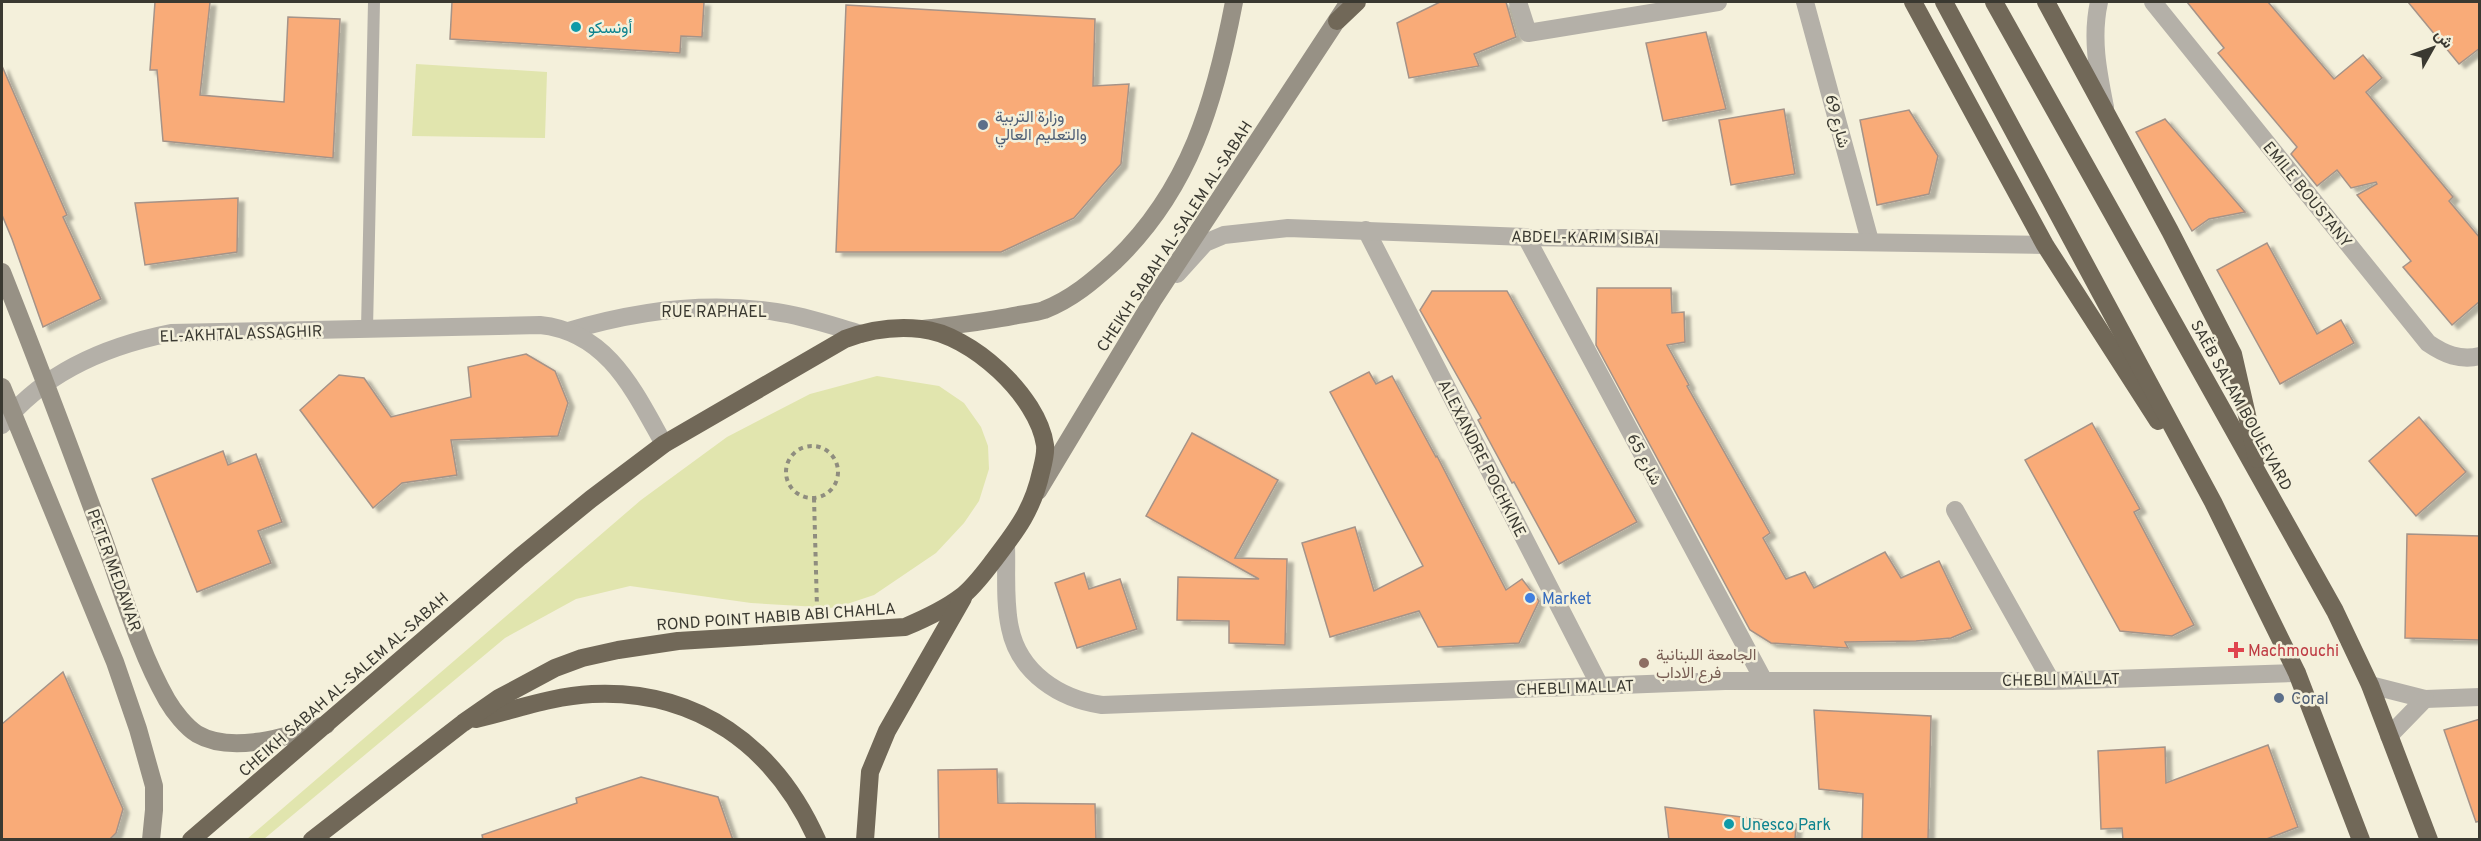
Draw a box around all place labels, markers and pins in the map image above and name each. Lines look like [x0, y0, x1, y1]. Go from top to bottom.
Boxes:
place label: أونسكو [588, 19, 632, 39]
marker: أونسكو [569, 20, 583, 34]
place label: وزارة التربية والتعليم العالي [995, 108, 1087, 148]
marker: وزارة التربية والتعليم العالي [976, 118, 990, 132]
place label: Market [1542, 590, 1592, 610]
marker: Market [1523, 591, 1537, 605]
place label: Machmouchi [2248, 642, 2339, 662]
marker: Machmouchi [2229, 643, 2243, 657]
place label: الجامعة اللبنانية فرع الاداب [1656, 646, 1756, 684]
marker: الجامعة اللبنانية فرع الاداب [1637, 656, 1651, 670]
place label: Coral [2291, 690, 2329, 710]
marker: Coral [2272, 691, 2286, 705]
place label: Unesco Park [1741, 816, 1831, 836]
marker: Unesco Park [1722, 817, 1736, 831]

